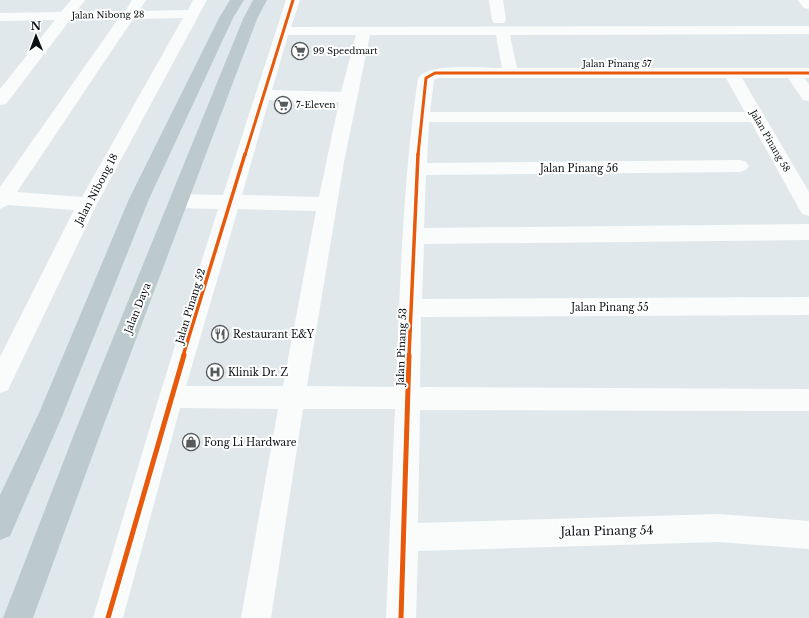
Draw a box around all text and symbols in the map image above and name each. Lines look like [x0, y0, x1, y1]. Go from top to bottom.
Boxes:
street label: Jalan Nibong 28 [70, 8, 145, 21]
north arrow [16, 16, 56, 56]
text: N [31, 19, 42, 33]
supermarket icon: 99 Speedmart [290, 41, 310, 61]
place label: 99 Speedmart [313, 45, 378, 56]
street label: Jalan Pinang 57 [581, 58, 652, 69]
supermarket icon: 7-Eleven [273, 95, 293, 115]
place label: 7-Eleven [296, 99, 336, 110]
street label: Jalan Pinang 58 [748, 107, 793, 174]
street label: Jalan Nibong 18 [71, 151, 121, 229]
street label: Jalan Pinang 56 [538, 162, 618, 175]
street label: Jalan Pinang 52 [172, 267, 208, 347]
street label: Jalan Daya [121, 280, 154, 337]
street label: Jalan Pinang 55 [569, 301, 649, 314]
street label: Jalan Pinang 53 [394, 308, 409, 388]
restaurant icon: Restaurant E&Y [210, 324, 230, 344]
place label: Restaurant E&Y [233, 328, 315, 341]
hospital icon: Klinik Dr. Z [205, 362, 225, 382]
place label: Klinik Dr. Z [228, 366, 288, 379]
shop icon: Fong Li Hardware [181, 432, 201, 452]
place label: Fong Li Hardware [204, 436, 297, 449]
street label: Jalan Pinang 54 [558, 522, 654, 539]

